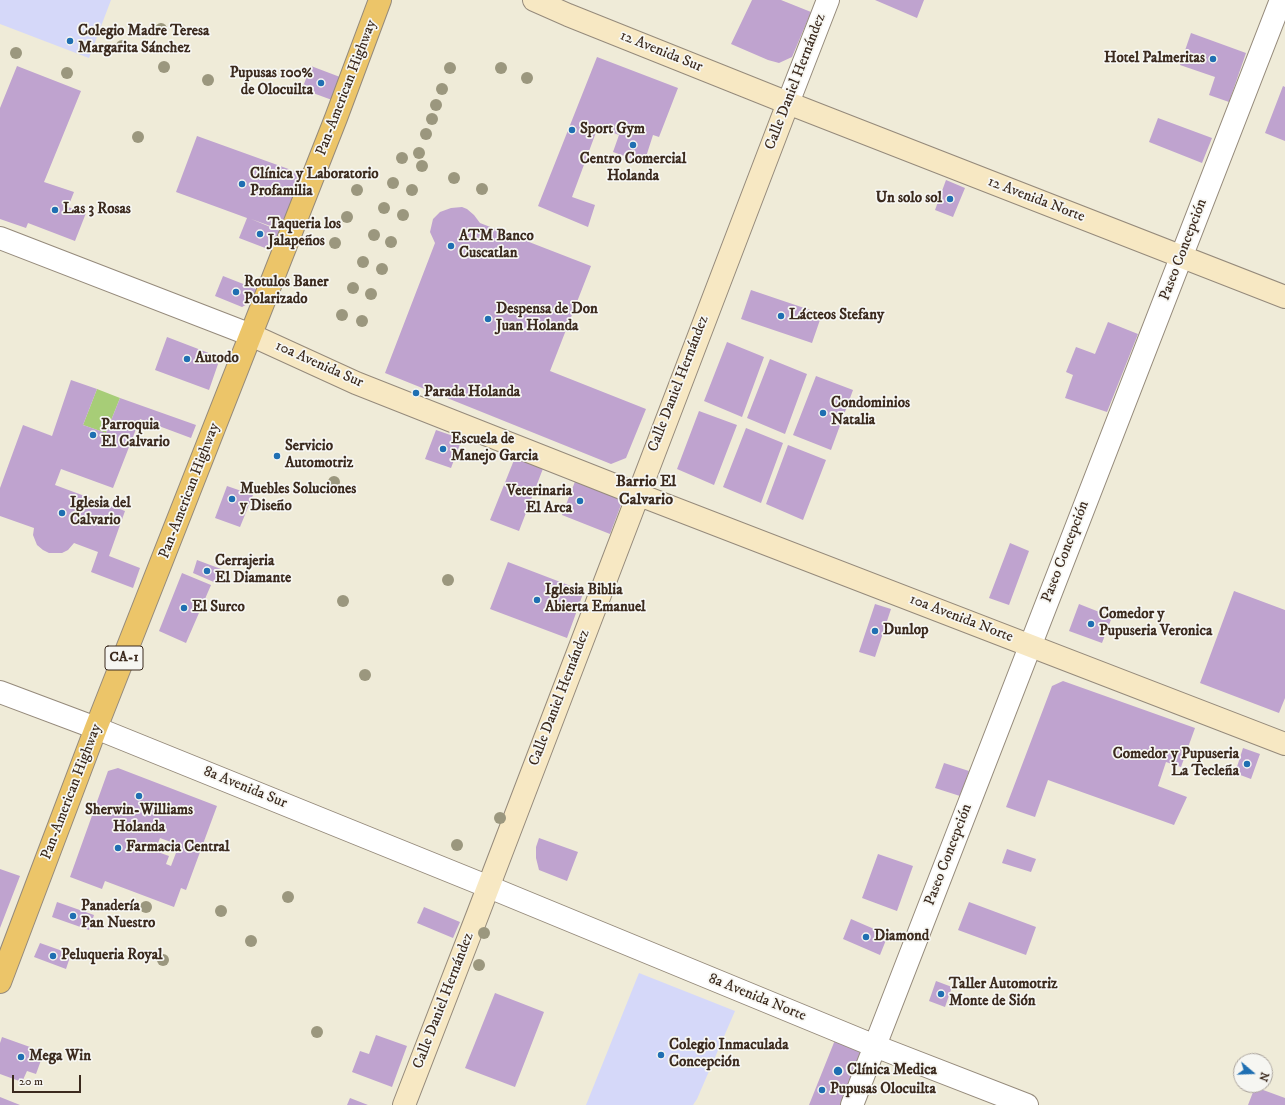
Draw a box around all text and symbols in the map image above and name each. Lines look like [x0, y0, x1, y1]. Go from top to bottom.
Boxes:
street label: Calle Daniel Hernández [762, 11, 830, 153]
street label: Pan-American Highway [313, 18, 381, 158]
place label: Colegio Madre Teresa Margarita Sánchez [78, 23, 209, 58]
street label: 12 Avenida Sur [617, 27, 705, 77]
marker: Colegio Madre Teresa Margarita Sánchez [65, 36, 75, 46]
place label: Hotel Palmeritas [1104, 50, 1205, 68]
marker: Hotel Palmeritas [1208, 54, 1218, 64]
place label: Pupusas 100% de Olocuilta [230, 65, 313, 100]
marker: Pupusas 100% de Olocuilta [316, 78, 326, 88]
place label: Sport Gym [580, 121, 645, 139]
marker: Sport Gym [567, 125, 577, 135]
marker: Centro Comercial Holanda [628, 140, 638, 150]
place label: Centro Comercial Holanda [580, 151, 686, 186]
place label: Clínica y Laboratorio Profamilia [250, 166, 379, 201]
street label: 12 Avenida Norte [985, 173, 1087, 227]
marker: Clínica y Laboratorio Profamilia [237, 179, 247, 189]
place label: Un solo sol [876, 190, 942, 208]
marker: Un solo sol [945, 194, 955, 204]
street label: Paseo Concepción [1156, 197, 1212, 303]
place label: Las 3 Rosas [63, 201, 131, 219]
marker: Las 3 Rosas [50, 205, 60, 215]
place label: Taqueria los Jalapeños [268, 216, 341, 251]
place label: ATM Banco Cuscatlan [459, 228, 534, 263]
marker: Taqueria los Jalapeños [255, 229, 265, 239]
marker: ATM Banco Cuscatlan [446, 241, 456, 251]
place label: Rotulos Baner Polarizado [244, 274, 329, 309]
marker: Rotulos Baner Polarizado [231, 287, 241, 297]
place label: Despensa de Don Juan Holanda [496, 301, 598, 336]
place label: Lácteos Stefany [789, 307, 884, 325]
marker: Lácteos Stefany [776, 311, 786, 321]
street label: Calle Daniel Hernández [645, 313, 713, 455]
marker: Despensa de Don Juan Holanda [483, 314, 493, 324]
street label: 10a Avenida Sur [272, 338, 366, 392]
place label: Autodo [195, 350, 239, 368]
marker: Autodo [182, 354, 192, 364]
place label: Parada Holanda [424, 384, 520, 402]
marker: Parada Holanda [411, 388, 421, 398]
place label: Condominios Natalia [831, 395, 910, 430]
marker: Condominios Natalia [818, 408, 828, 418]
place label: Parroquia El Calvario [101, 417, 170, 452]
street label: Pan-American Highway [156, 421, 224, 561]
marker: Parroquia El Calvario [88, 430, 98, 440]
place label: Escuela de Manejo Garcia [451, 431, 538, 466]
place label: Servicio Automotriz [285, 438, 353, 473]
marker: Escuela de Manejo Garcia [438, 444, 448, 454]
marker: Servicio Automotriz [272, 451, 282, 461]
district label: Barrio El Calvario [616, 473, 676, 511]
place label: Muebles Soluciones y Diseño [240, 481, 356, 516]
place label: Veterinaria El Arca [507, 483, 572, 518]
marker: Muebles Soluciones y Diseño [227, 494, 237, 504]
place label: Iglesia del Calvario [70, 495, 131, 530]
marker: Veterinaria El Arca [575, 496, 585, 506]
street label: Paseo Concepción [1038, 499, 1094, 605]
marker: Iglesia del Calvario [57, 508, 67, 518]
place label: Cerrajeria El Diamante [215, 553, 291, 588]
marker: Cerrajeria El Diamante [202, 566, 212, 576]
place label: Iglesia Biblia Abierta Emanuel [545, 582, 646, 617]
street label: 10a Avenida Norte [907, 591, 1015, 647]
marker: Iglesia Biblia Abierta Emanuel [532, 595, 542, 605]
place label: El Surco [192, 599, 245, 617]
marker: El Surco [179, 603, 189, 613]
place label: Comedor y Pupuseria Veronica [1099, 606, 1212, 641]
marker: Comedor y Pupuseria Veronica [1086, 619, 1096, 629]
place label: Dunlop [883, 622, 929, 640]
marker: Dunlop [870, 626, 880, 636]
street label: Calle Daniel Hernández [526, 627, 594, 769]
road number: CA-1 [105, 646, 143, 670]
street label: Pan-American Highway [38, 722, 106, 862]
place label: Comedor y Pupuseria La Tecleña [1113, 746, 1239, 781]
marker: Comedor y Pupuseria La Tecleña [1242, 759, 1252, 769]
street label: 8a Avenida Sur [201, 763, 289, 813]
marker: Sherwin-Williams Holanda [134, 791, 144, 801]
place label: Sherwin-Williams Holanda [85, 802, 193, 837]
street label: Paseo Concepción [921, 802, 977, 908]
place label: Farmacia Central [126, 839, 229, 857]
marker: Farmacia Central [113, 843, 123, 853]
place label: Panadería Pan Nuestro [81, 898, 155, 933]
marker: Panadería Pan Nuestro [68, 911, 78, 921]
place label: Diamond [874, 928, 929, 946]
street label: Calle Daniel Hernández [410, 930, 478, 1072]
marker: Diamond [861, 932, 871, 942]
place label: Peluqueria Royal [61, 947, 163, 965]
marker: Peluqueria Royal [48, 951, 58, 961]
street label: 8a Avenida Norte [706, 970, 808, 1026]
place label: Taller Automotriz Monte de Sión [949, 976, 1058, 1011]
marker: Taller Automotriz Monte de Sión [936, 989, 946, 999]
place label: Colegio Inmaculada Concepción [669, 1037, 789, 1072]
place label: Mega Win [29, 1048, 91, 1066]
marker: Colegio Inmaculada Concepción [656, 1050, 666, 1060]
marker: Mega Win [16, 1052, 26, 1062]
north arrow [1233, 1053, 1273, 1093]
place label: Clínica Medica [847, 1062, 937, 1080]
marker: Clínica Medica [832, 1065, 844, 1077]
scale bar [14, 1067, 83, 1093]
text: N [1255, 1070, 1271, 1083]
text: 20 m [19, 1074, 43, 1089]
place label: Pupusas Olocuilta [830, 1081, 936, 1099]
marker: Pupusas Olocuilta [817, 1085, 827, 1095]

